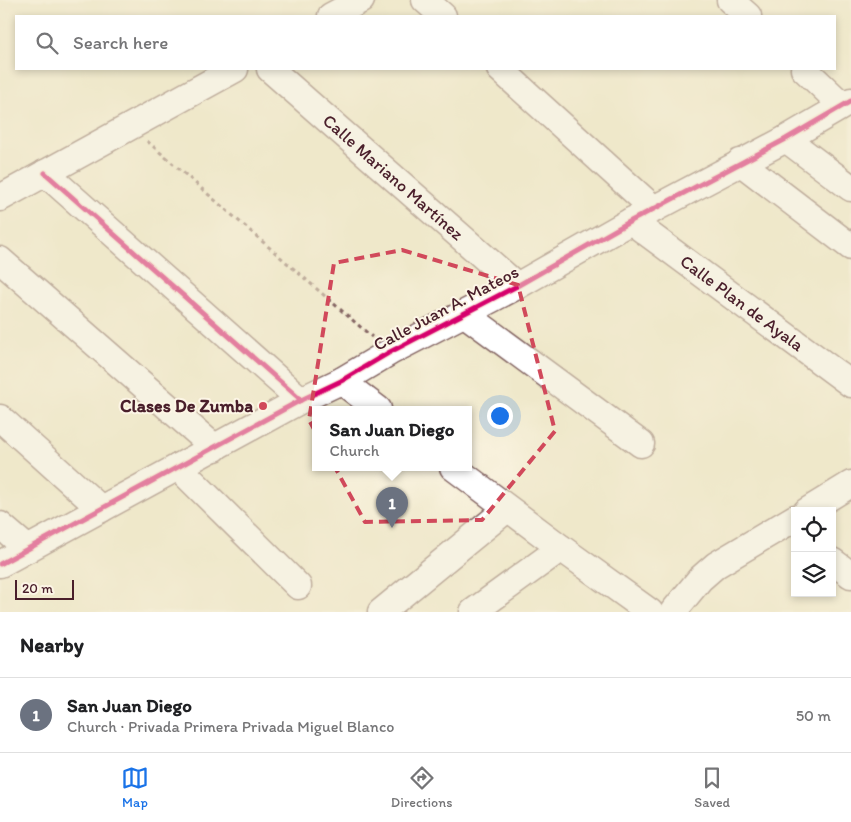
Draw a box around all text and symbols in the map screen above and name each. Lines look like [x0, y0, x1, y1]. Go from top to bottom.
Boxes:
search box [15, 15, 836, 70]
icon: search [33, 29, 61, 57]
text: Search here [73, 31, 168, 54]
street label: Calle Mariano Martínez [318, 109, 468, 245]
street label: Calle Plan de Ayala [676, 250, 809, 357]
street label: Calle Juan A. Mateos [369, 260, 523, 356]
place label: Clases De Zumba [120, 395, 253, 417]
marker: Clases De Zumba [257, 400, 269, 412]
your location [487, 403, 513, 429]
popup [312, 406, 472, 471]
text: San Juan Diego [330, 418, 454, 441]
text: Church [330, 441, 379, 460]
pin: 1 [376, 487, 408, 528]
map controls [791, 507, 836, 597]
button: locate [791, 507, 836, 552]
button: layers [791, 552, 836, 597]
scale bar [15, 577, 74, 600]
text: 20 m [22, 580, 53, 597]
text: Nearby [20, 632, 84, 657]
text: San Juan Diego [67, 694, 192, 717]
text: 1 [32, 706, 40, 725]
text: 50 m [796, 706, 831, 725]
text: Church · Privada Primera Privada Miguel Blanco [67, 717, 394, 736]
tab: Map [121, 764, 149, 811]
tab: Directions [391, 764, 452, 811]
tab: Saved [694, 764, 730, 811]

